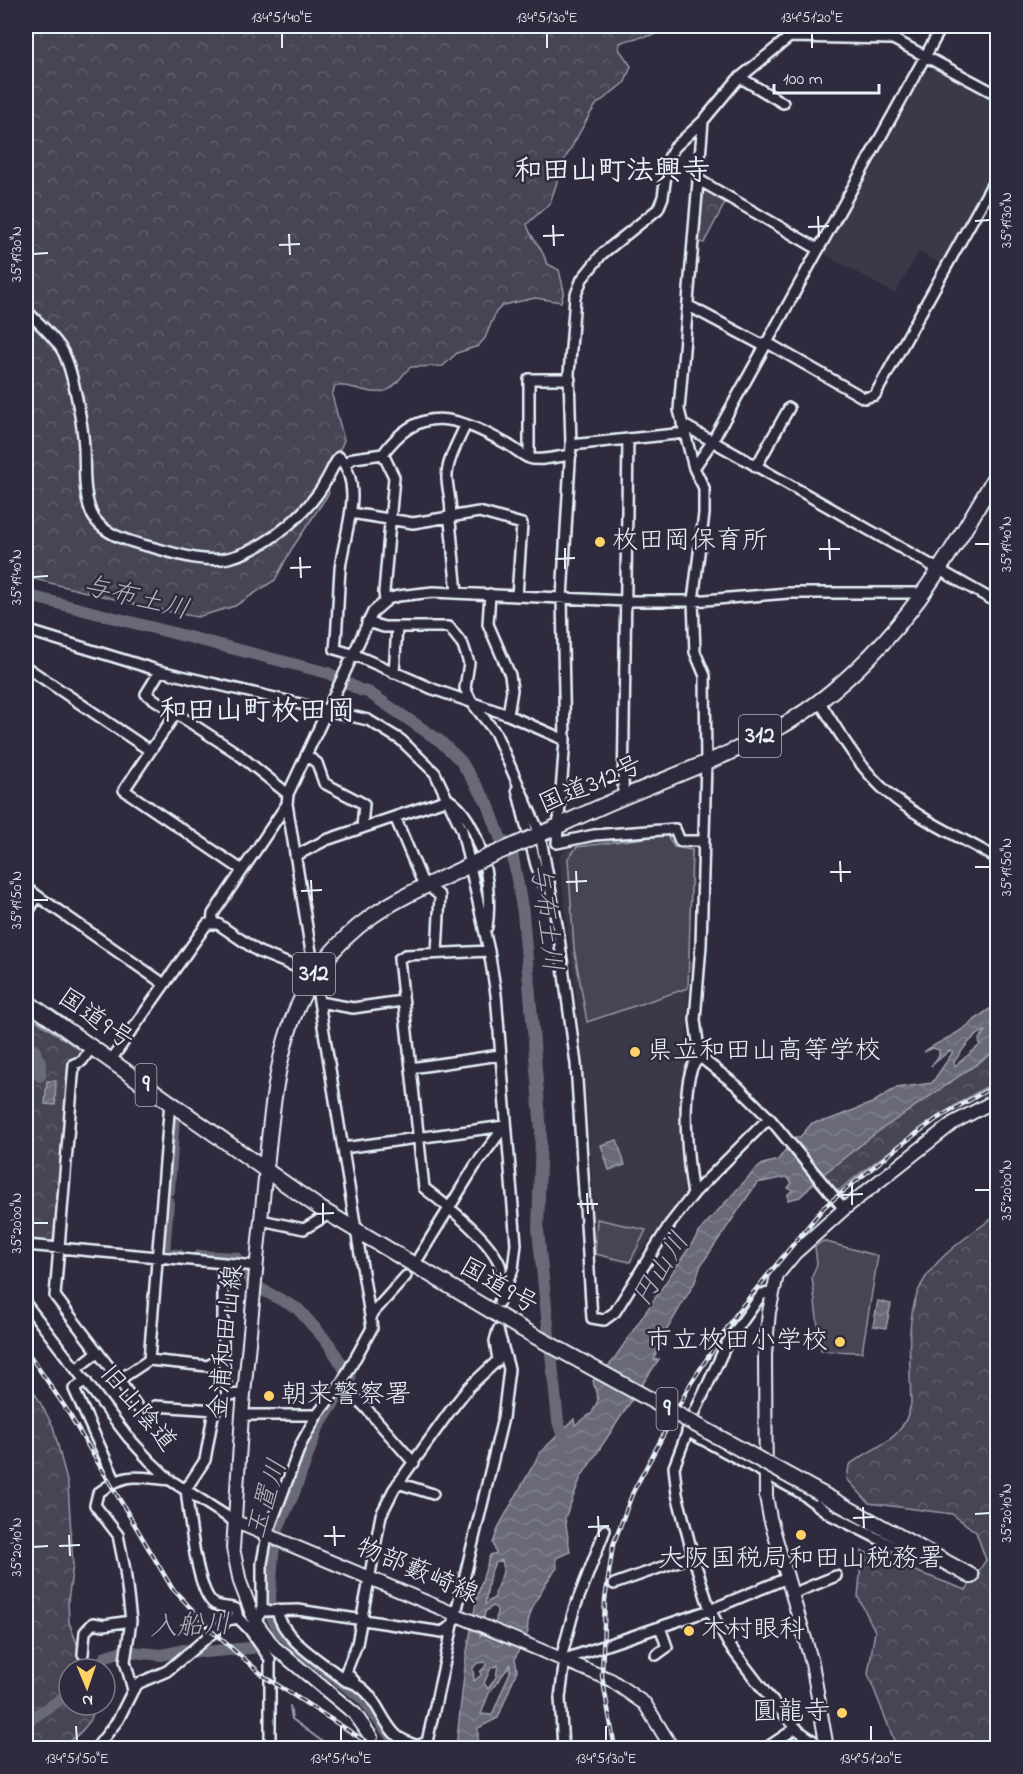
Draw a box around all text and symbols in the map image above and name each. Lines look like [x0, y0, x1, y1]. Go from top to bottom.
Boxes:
text: 134°51'40"E [251, 7, 313, 29]
text: 134°51'30"E [516, 7, 578, 29]
text: 134°51'20"E [781, 7, 843, 29]
scale bar [774, 57, 879, 95]
text: 100 m [783, 67, 823, 93]
district label: 和田山町法興寺 [514, 152, 710, 193]
text: 35°19'30"N [996, 192, 1018, 248]
text: 35°19'30"N [6, 226, 28, 282]
text: 35°19'40"N [996, 516, 1018, 572]
place label: 枚田岡保育所 [612, 523, 768, 561]
marker: 枚田岡保育所 [593, 535, 607, 549]
text: 35°19'40"N [6, 549, 28, 605]
water label: 与布土川 [79, 567, 193, 631]
district label: 和田山町枚田岡 [159, 692, 355, 733]
road number: 312 [739, 715, 781, 757]
street label: 国道312号 [533, 747, 649, 825]
text: 35°19'50"N [996, 838, 1018, 896]
water label: 与布土川 [519, 862, 571, 974]
text: 35°19'50"N [6, 871, 28, 929]
road number: 312 [293, 953, 335, 995]
street label: 国道9号 [49, 980, 141, 1060]
place label: 県立和田山高等学校 [647, 1033, 881, 1071]
marker: 県立和田山高等学校 [628, 1045, 642, 1059]
road number: 9 [136, 1064, 156, 1106]
text: 35°20'00"N [996, 1160, 1018, 1220]
text: 35°20'00"N [6, 1193, 28, 1253]
water label: 円山川 [624, 1225, 700, 1315]
street label: 国道9号 [451, 1249, 545, 1325]
street label: 金浦和田山線 [200, 1262, 254, 1422]
place label: 市立枚田小学校 [646, 1323, 828, 1361]
marker: 市立枚田小学校 [833, 1335, 847, 1349]
street label: 旧山陰道 [89, 1357, 185, 1461]
place label: 朝来警察署 [281, 1377, 411, 1415]
road number: 9 [656, 1388, 678, 1430]
marker: 朝来警察署 [262, 1389, 276, 1403]
water label: 玉置川 [238, 1455, 298, 1543]
text: 35°20'10"N [996, 1483, 1018, 1543]
text: 35°20'10"N [6, 1517, 28, 1577]
marker: 大阪国税局和田山税務署 [794, 1528, 808, 1542]
street label: 物部藪崎線 [350, 1529, 484, 1615]
place label: 大阪国税局和田山税務署 [658, 1541, 944, 1579]
water label: 入船川 [149, 1606, 231, 1648]
place label: 木村眼科 [701, 1612, 805, 1650]
marker: 木村眼科 [682, 1624, 696, 1638]
north arrow [57, 1657, 117, 1717]
text: N [81, 1688, 93, 1712]
place label: 圓龍寺 [752, 1694, 830, 1732]
marker: 圓龍寺 [835, 1706, 849, 1720]
text: 134°51'50"E [45, 1748, 109, 1770]
text: 134°51'40"E [310, 1748, 372, 1770]
text: 134°51'30"E [575, 1748, 637, 1770]
text: 134°51'20"E [840, 1748, 902, 1770]

